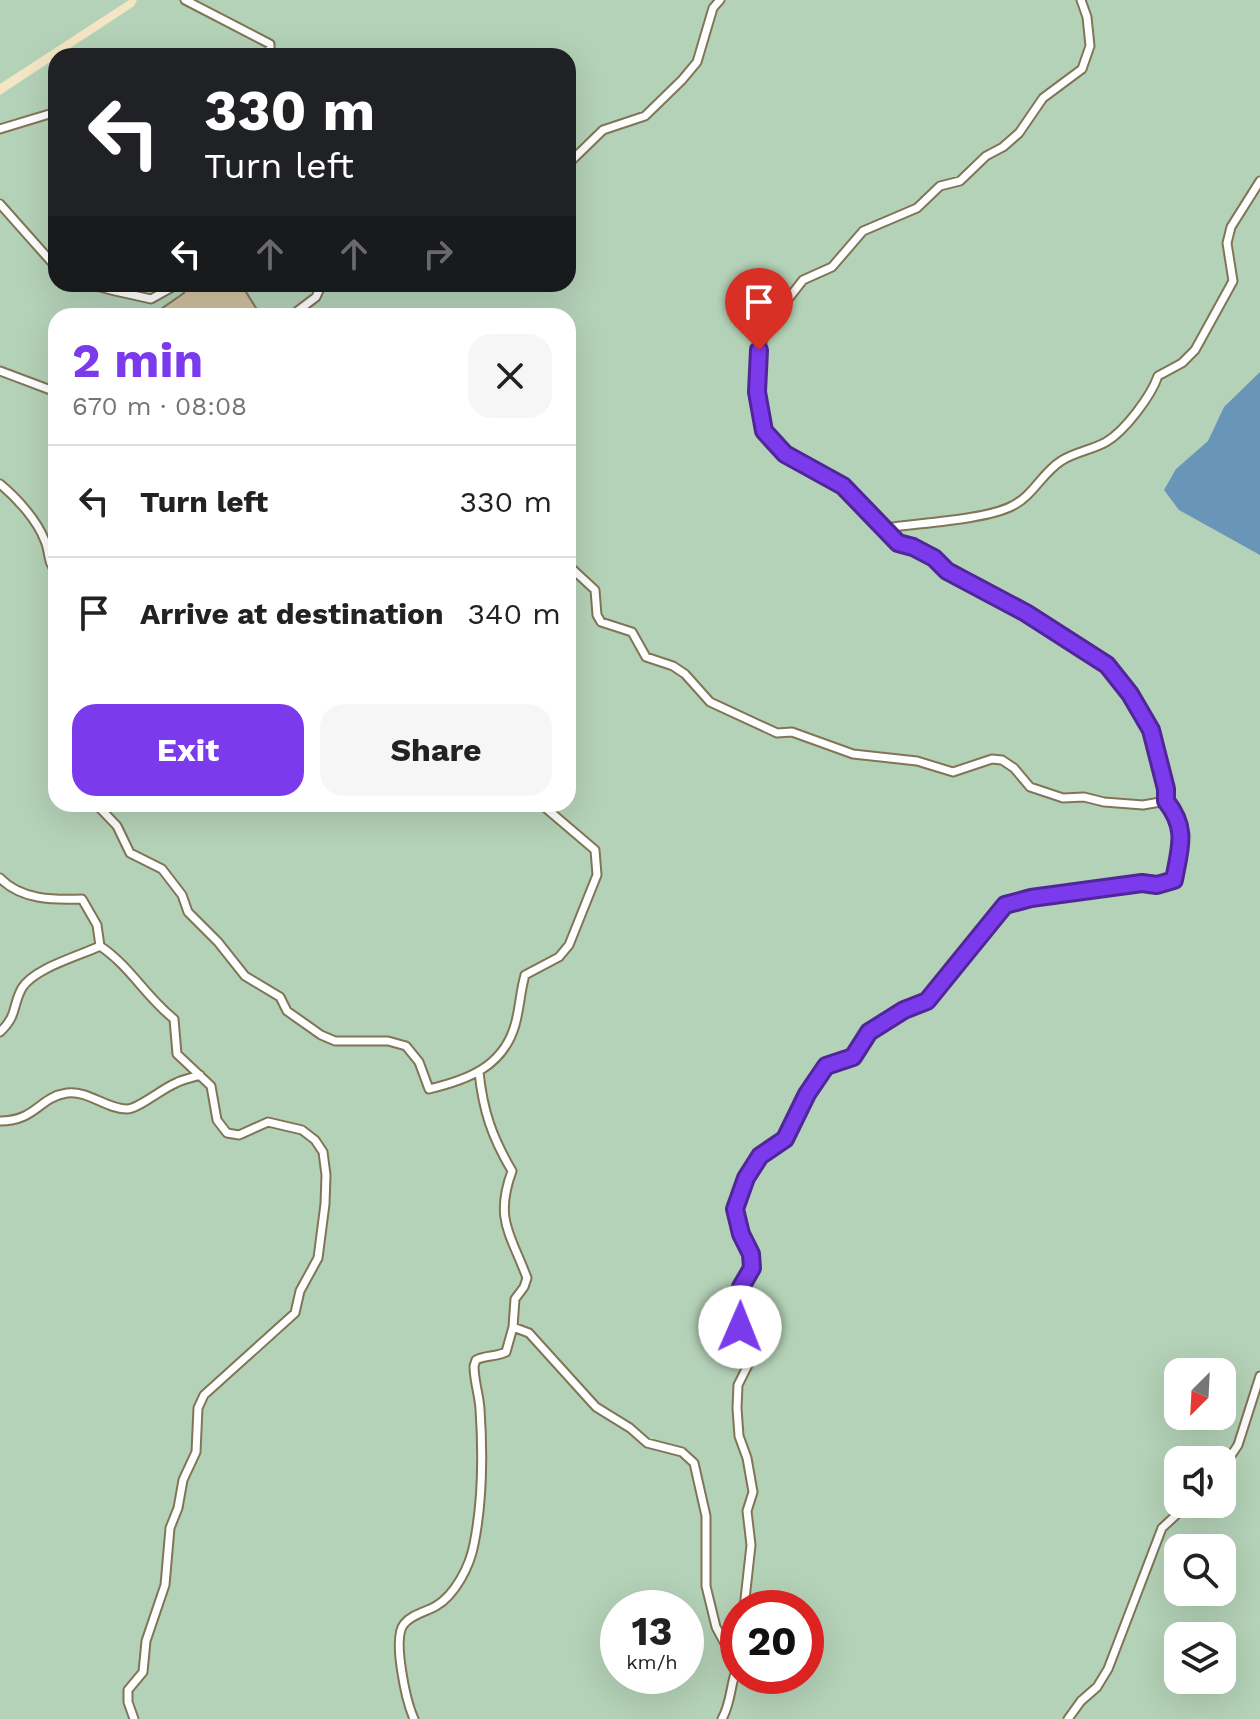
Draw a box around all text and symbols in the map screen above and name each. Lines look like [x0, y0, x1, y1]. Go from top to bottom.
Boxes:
text: 330 m [204, 78, 375, 144]
icon: left [72, 80, 176, 184]
text: Turn left [204, 145, 354, 187]
icon: left [164, 232, 208, 276]
icon: ahead [248, 232, 292, 276]
icon: ahead [332, 232, 376, 276]
icon: right [416, 232, 460, 276]
pin [725, 268, 793, 350]
icon: arrive [737, 280, 781, 324]
text: 2 min [72, 332, 203, 389]
button: close [468, 334, 552, 418]
text: 670 m · 08:08 [72, 391, 247, 421]
icon: left [72, 479, 116, 523]
text: Turn left [140, 484, 268, 519]
text: 330 m [460, 484, 552, 519]
icon: arrive [72, 591, 116, 635]
text: Arrive at destination [140, 596, 444, 631]
text: 340 m [468, 596, 561, 631]
button: Exit [72, 704, 304, 796]
button: Share [320, 704, 552, 796]
position arrow [698, 1285, 782, 1369]
north arrow [1164, 1358, 1236, 1430]
map controls [1164, 1358, 1236, 1694]
button: sound [1164, 1446, 1236, 1518]
button: search [1164, 1534, 1236, 1606]
speed limit sign: 20 [720, 1590, 824, 1694]
text: 13 [632, 1608, 672, 1655]
button: layers [1164, 1622, 1236, 1694]
text: km/h [626, 1650, 678, 1674]

